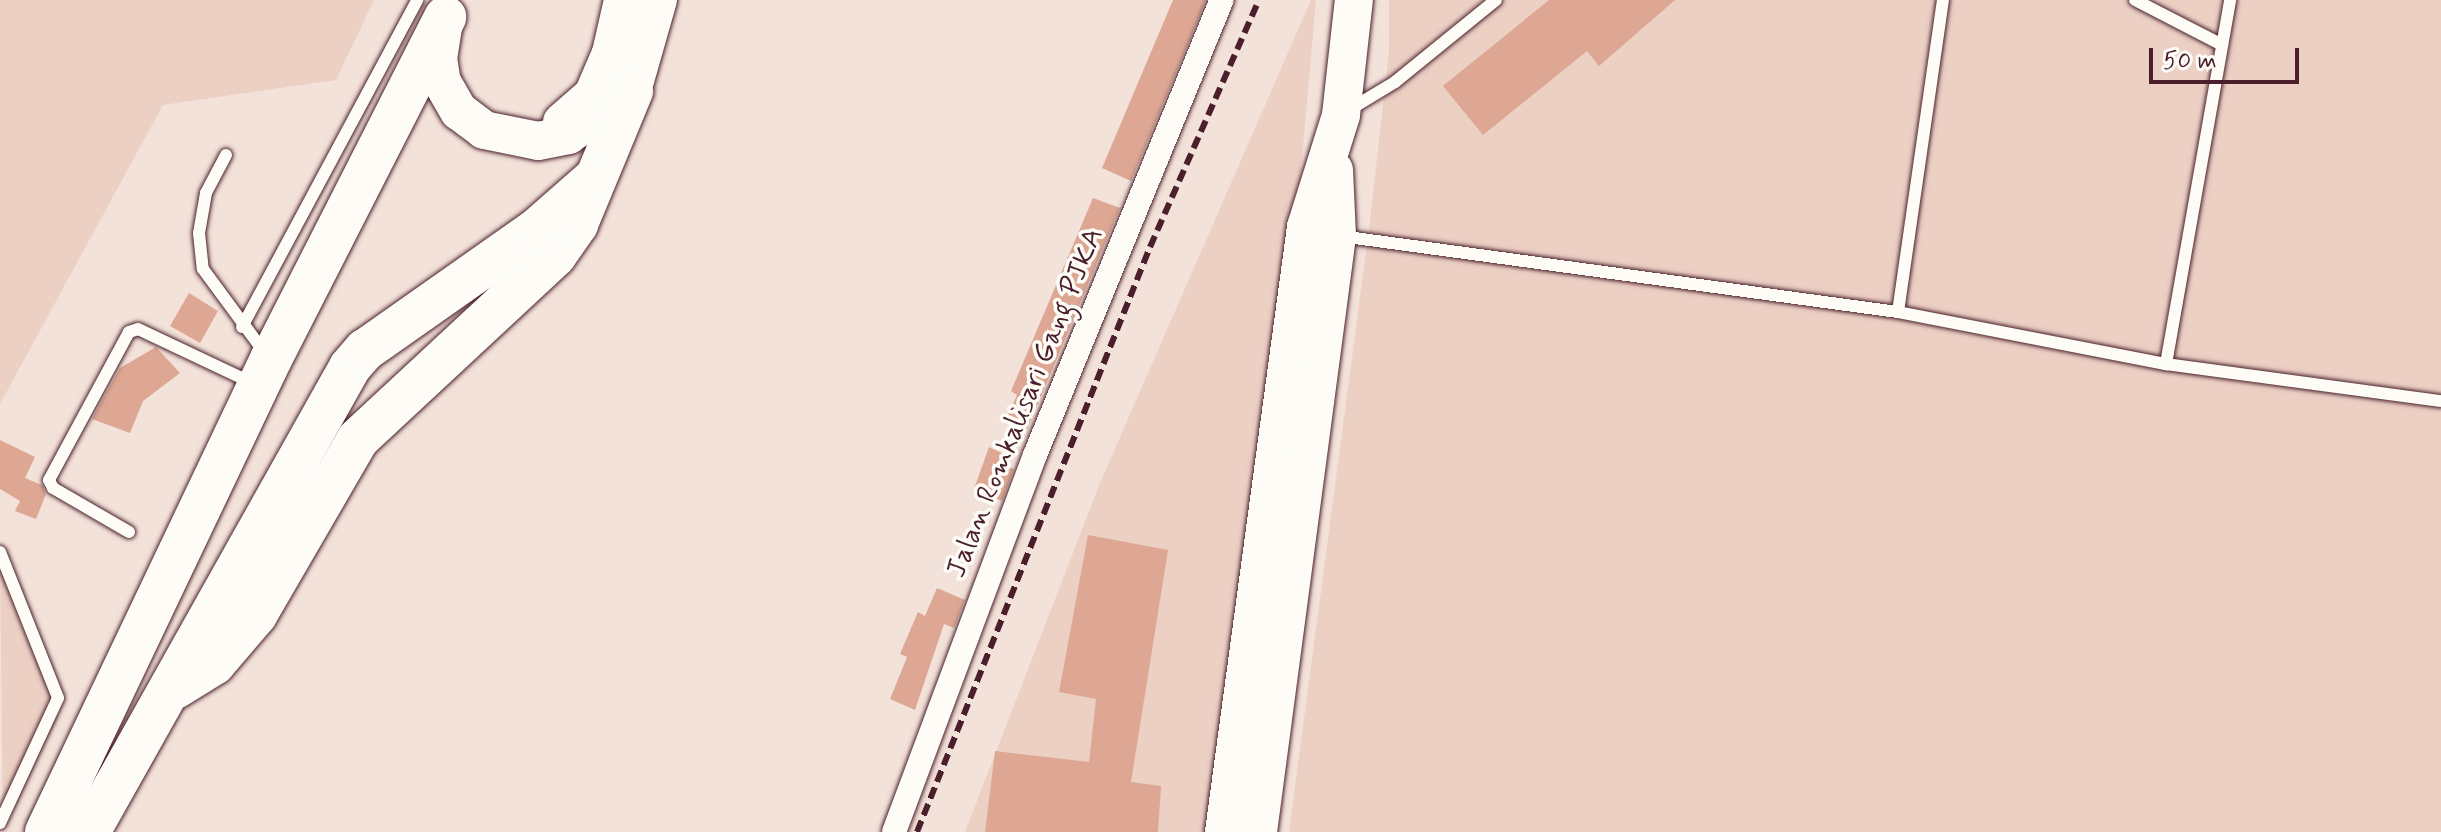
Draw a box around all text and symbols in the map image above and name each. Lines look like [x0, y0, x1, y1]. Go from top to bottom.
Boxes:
scale bar [2153, 32, 2303, 82]
text: 50 m [2163, 46, 2217, 77]
street label: Jalan Romkalisari Gang PJKA [942, 227, 1110, 579]

